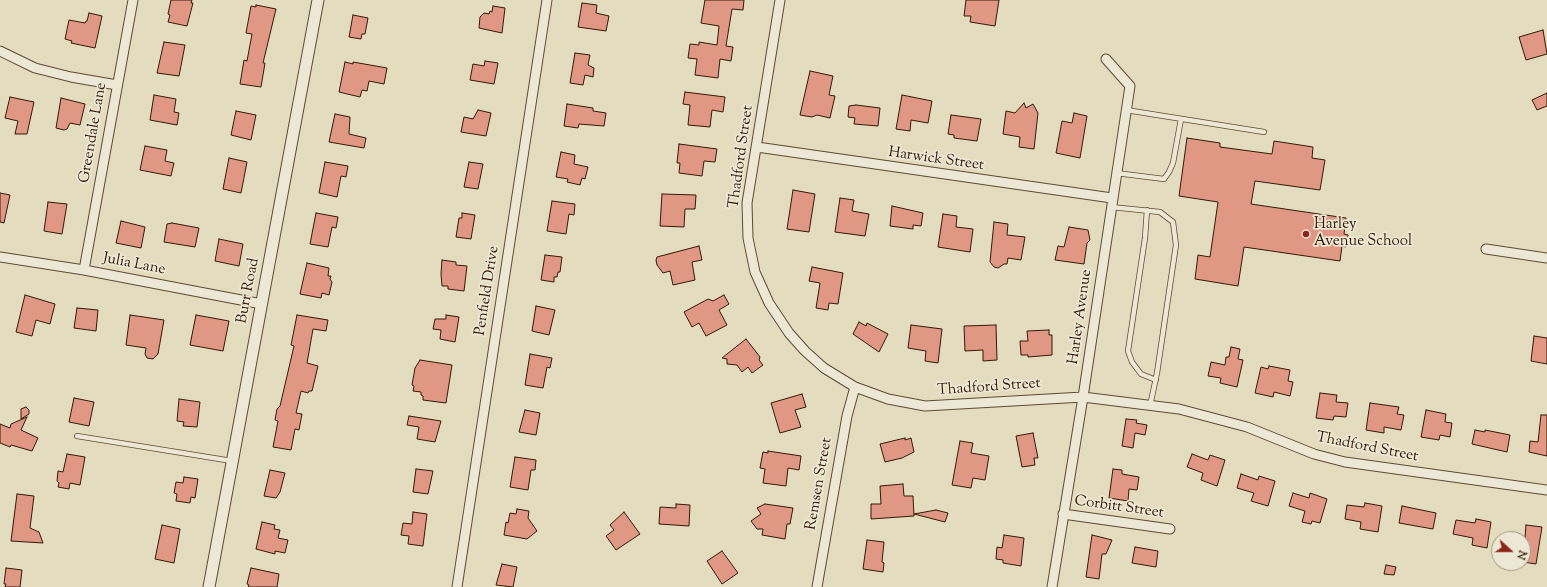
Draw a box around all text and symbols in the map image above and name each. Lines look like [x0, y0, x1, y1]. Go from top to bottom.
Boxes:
street label: Greendale Lane [76, 81, 112, 185]
street label: Thadford Street [726, 104, 758, 210]
street label: Harwick Street [887, 144, 985, 176]
place label: Harley Avenue School [1314, 216, 1412, 251]
marker: Harley Avenue School [1301, 229, 1311, 239]
street label: Penfield Drive [472, 245, 504, 337]
street label: Julia Lane [101, 250, 167, 280]
street label: Burr Road [234, 257, 264, 325]
street label: Harley Avenue [1065, 268, 1097, 366]
street label: Thadford Street [937, 375, 1041, 401]
street label: Thadford Street [1314, 429, 1420, 467]
street label: Remsen Street [803, 436, 837, 532]
street label: Corbitt Street [1073, 493, 1165, 523]
north arrow [1491, 531, 1531, 571]
text: N [1512, 548, 1530, 562]

